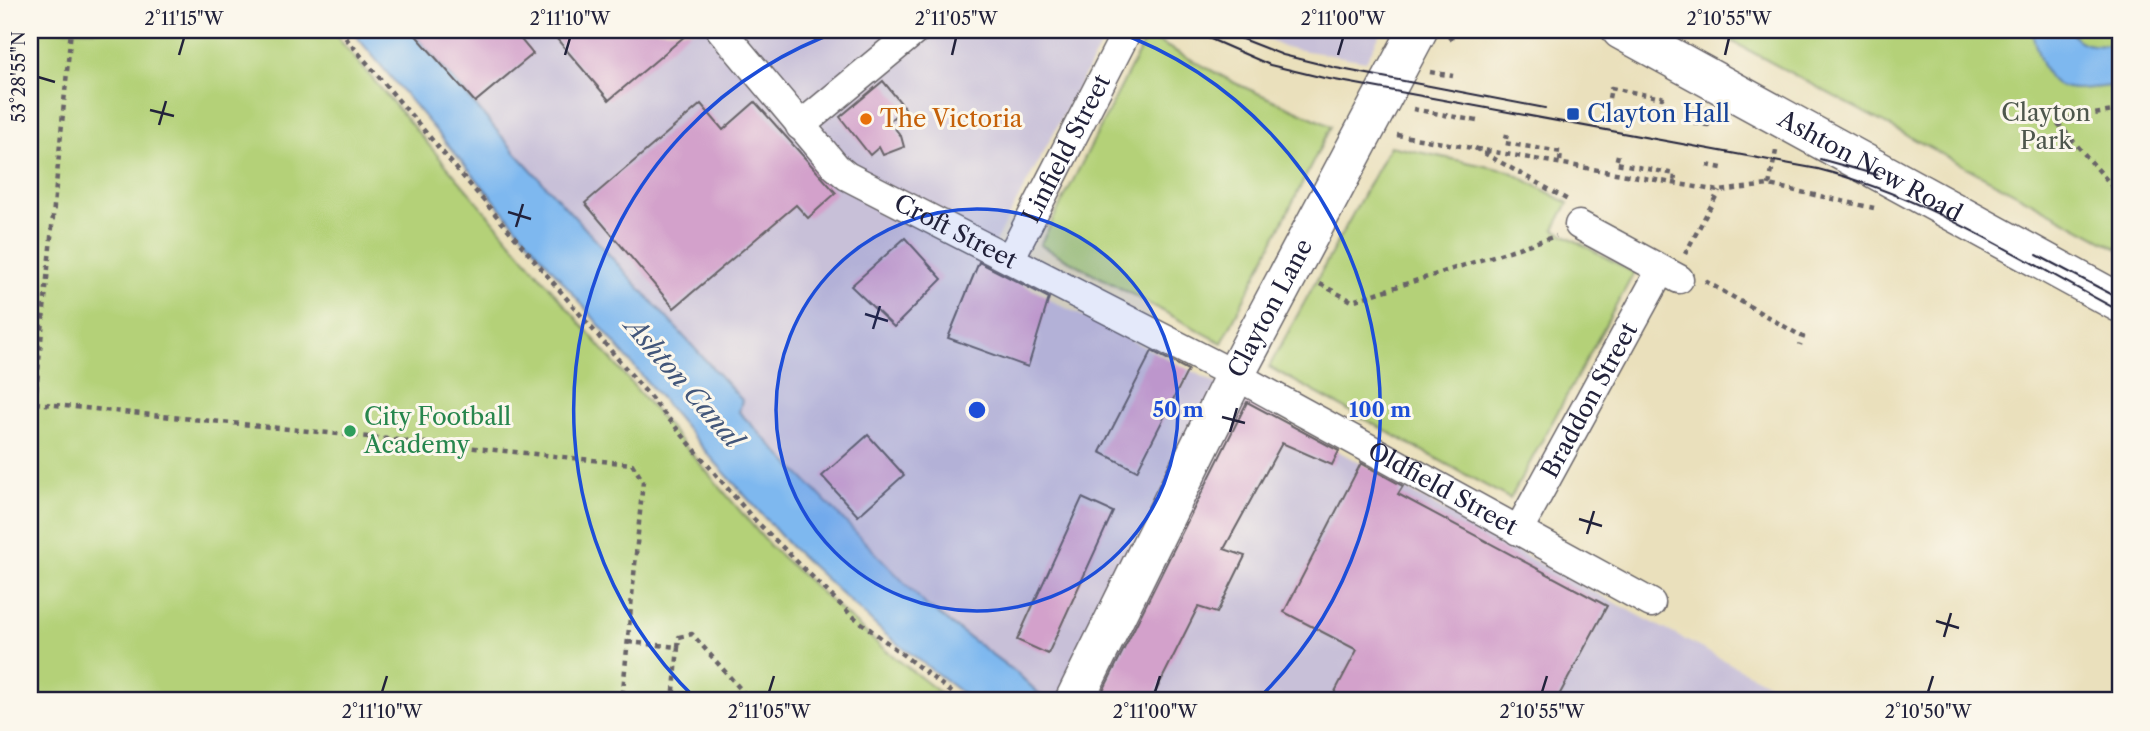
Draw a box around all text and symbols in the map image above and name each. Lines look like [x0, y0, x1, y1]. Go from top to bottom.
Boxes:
text: 2°11'15"W [145, 8, 225, 30]
text: 2°11'10"W [530, 8, 612, 30]
text: 2°11'05"W [915, 8, 999, 30]
text: 2°11'00"W [1301, 8, 1386, 30]
text: 2°10'55"W [1686, 8, 1773, 30]
text: 53°28'55"N [8, 31, 30, 123]
street label: Linfield Street [1016, 69, 1117, 228]
park label: Clayton Park [2001, 98, 2091, 155]
place label: Clayton Hall [1587, 99, 1730, 128]
street label: Ashton New Road [1773, 103, 1968, 228]
place label: The Victoria [880, 104, 1023, 133]
marker: Clayton Hall [1565, 106, 1581, 122]
marker: The Victoria [858, 111, 874, 127]
street label: Croft Street [889, 188, 1022, 275]
street label: Clayton Lane [1221, 234, 1318, 382]
water label: Ashton Canal [616, 308, 751, 457]
street label: Braddon Street [1535, 317, 1644, 483]
text: 50 m [1152, 397, 1204, 422]
text: 100 m [1349, 397, 1411, 422]
centre of rings [965, 398, 989, 422]
place label: City Football Academy [363, 402, 511, 459]
marker: City Football Academy [342, 423, 358, 439]
street label: Oldfield Street [1363, 436, 1523, 541]
text: 2°11'10"W [342, 701, 424, 723]
text: 2°11'05"W [728, 701, 812, 723]
text: 2°11'00"W [1113, 701, 1198, 723]
text: 2°10'55"W [1499, 701, 1586, 723]
text: 2°10'50"W [1885, 701, 1973, 723]

